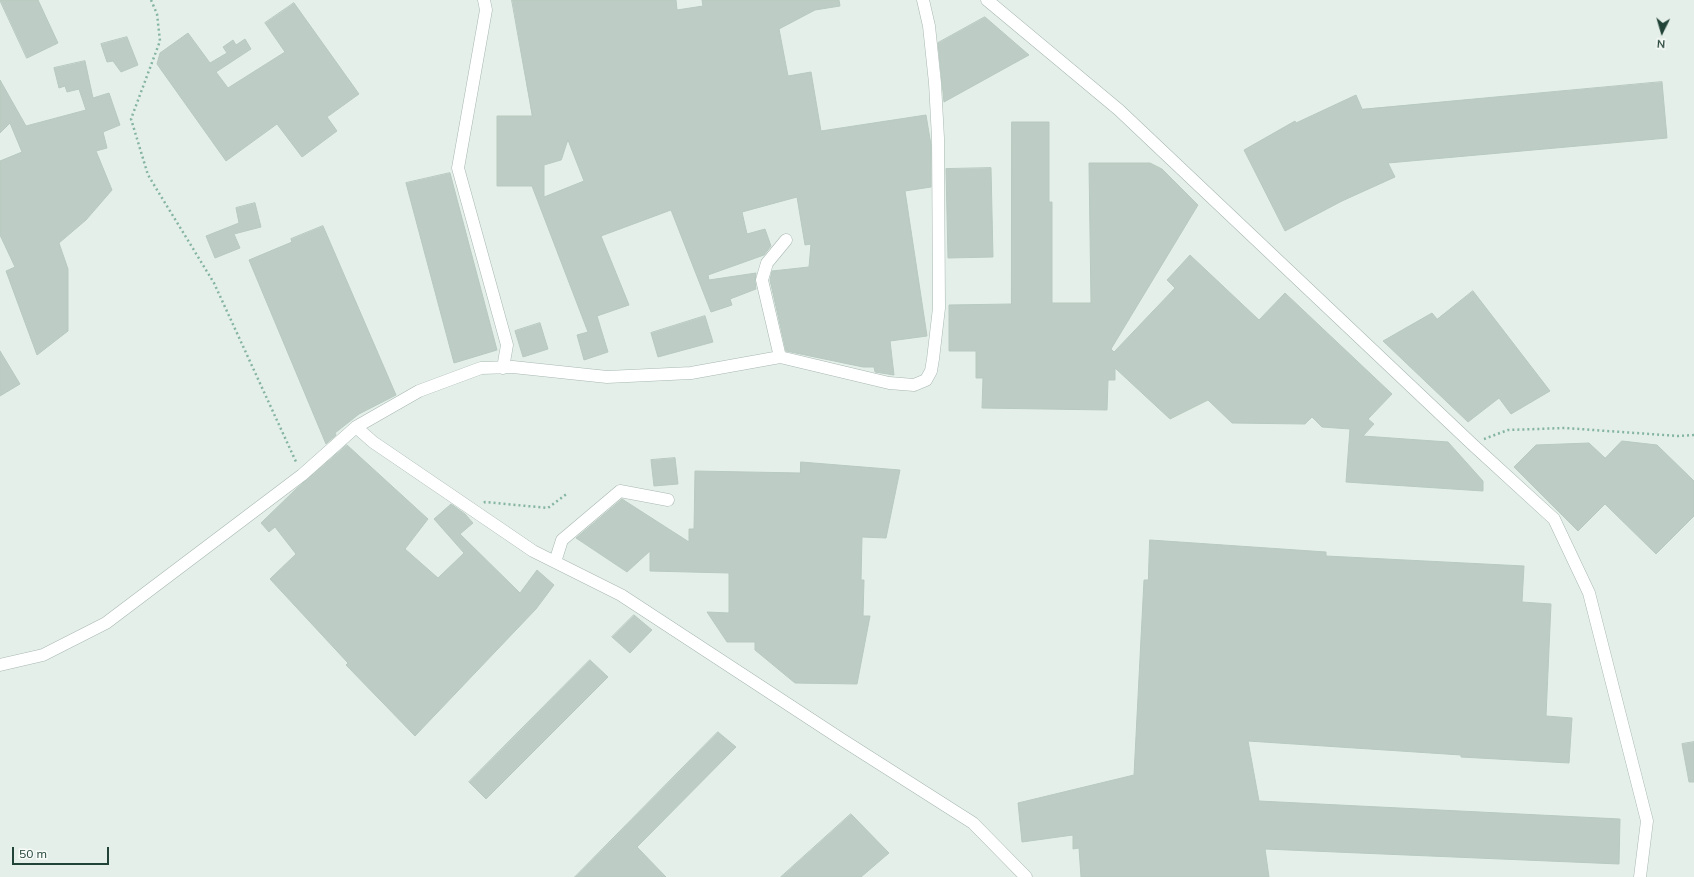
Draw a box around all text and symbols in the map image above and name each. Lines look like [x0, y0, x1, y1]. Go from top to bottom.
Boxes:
north arrow [1642, 12, 1682, 52]
text: N [1656, 37, 1666, 51]
scale bar [14, 839, 111, 865]
text: 50 m [19, 846, 47, 861]

